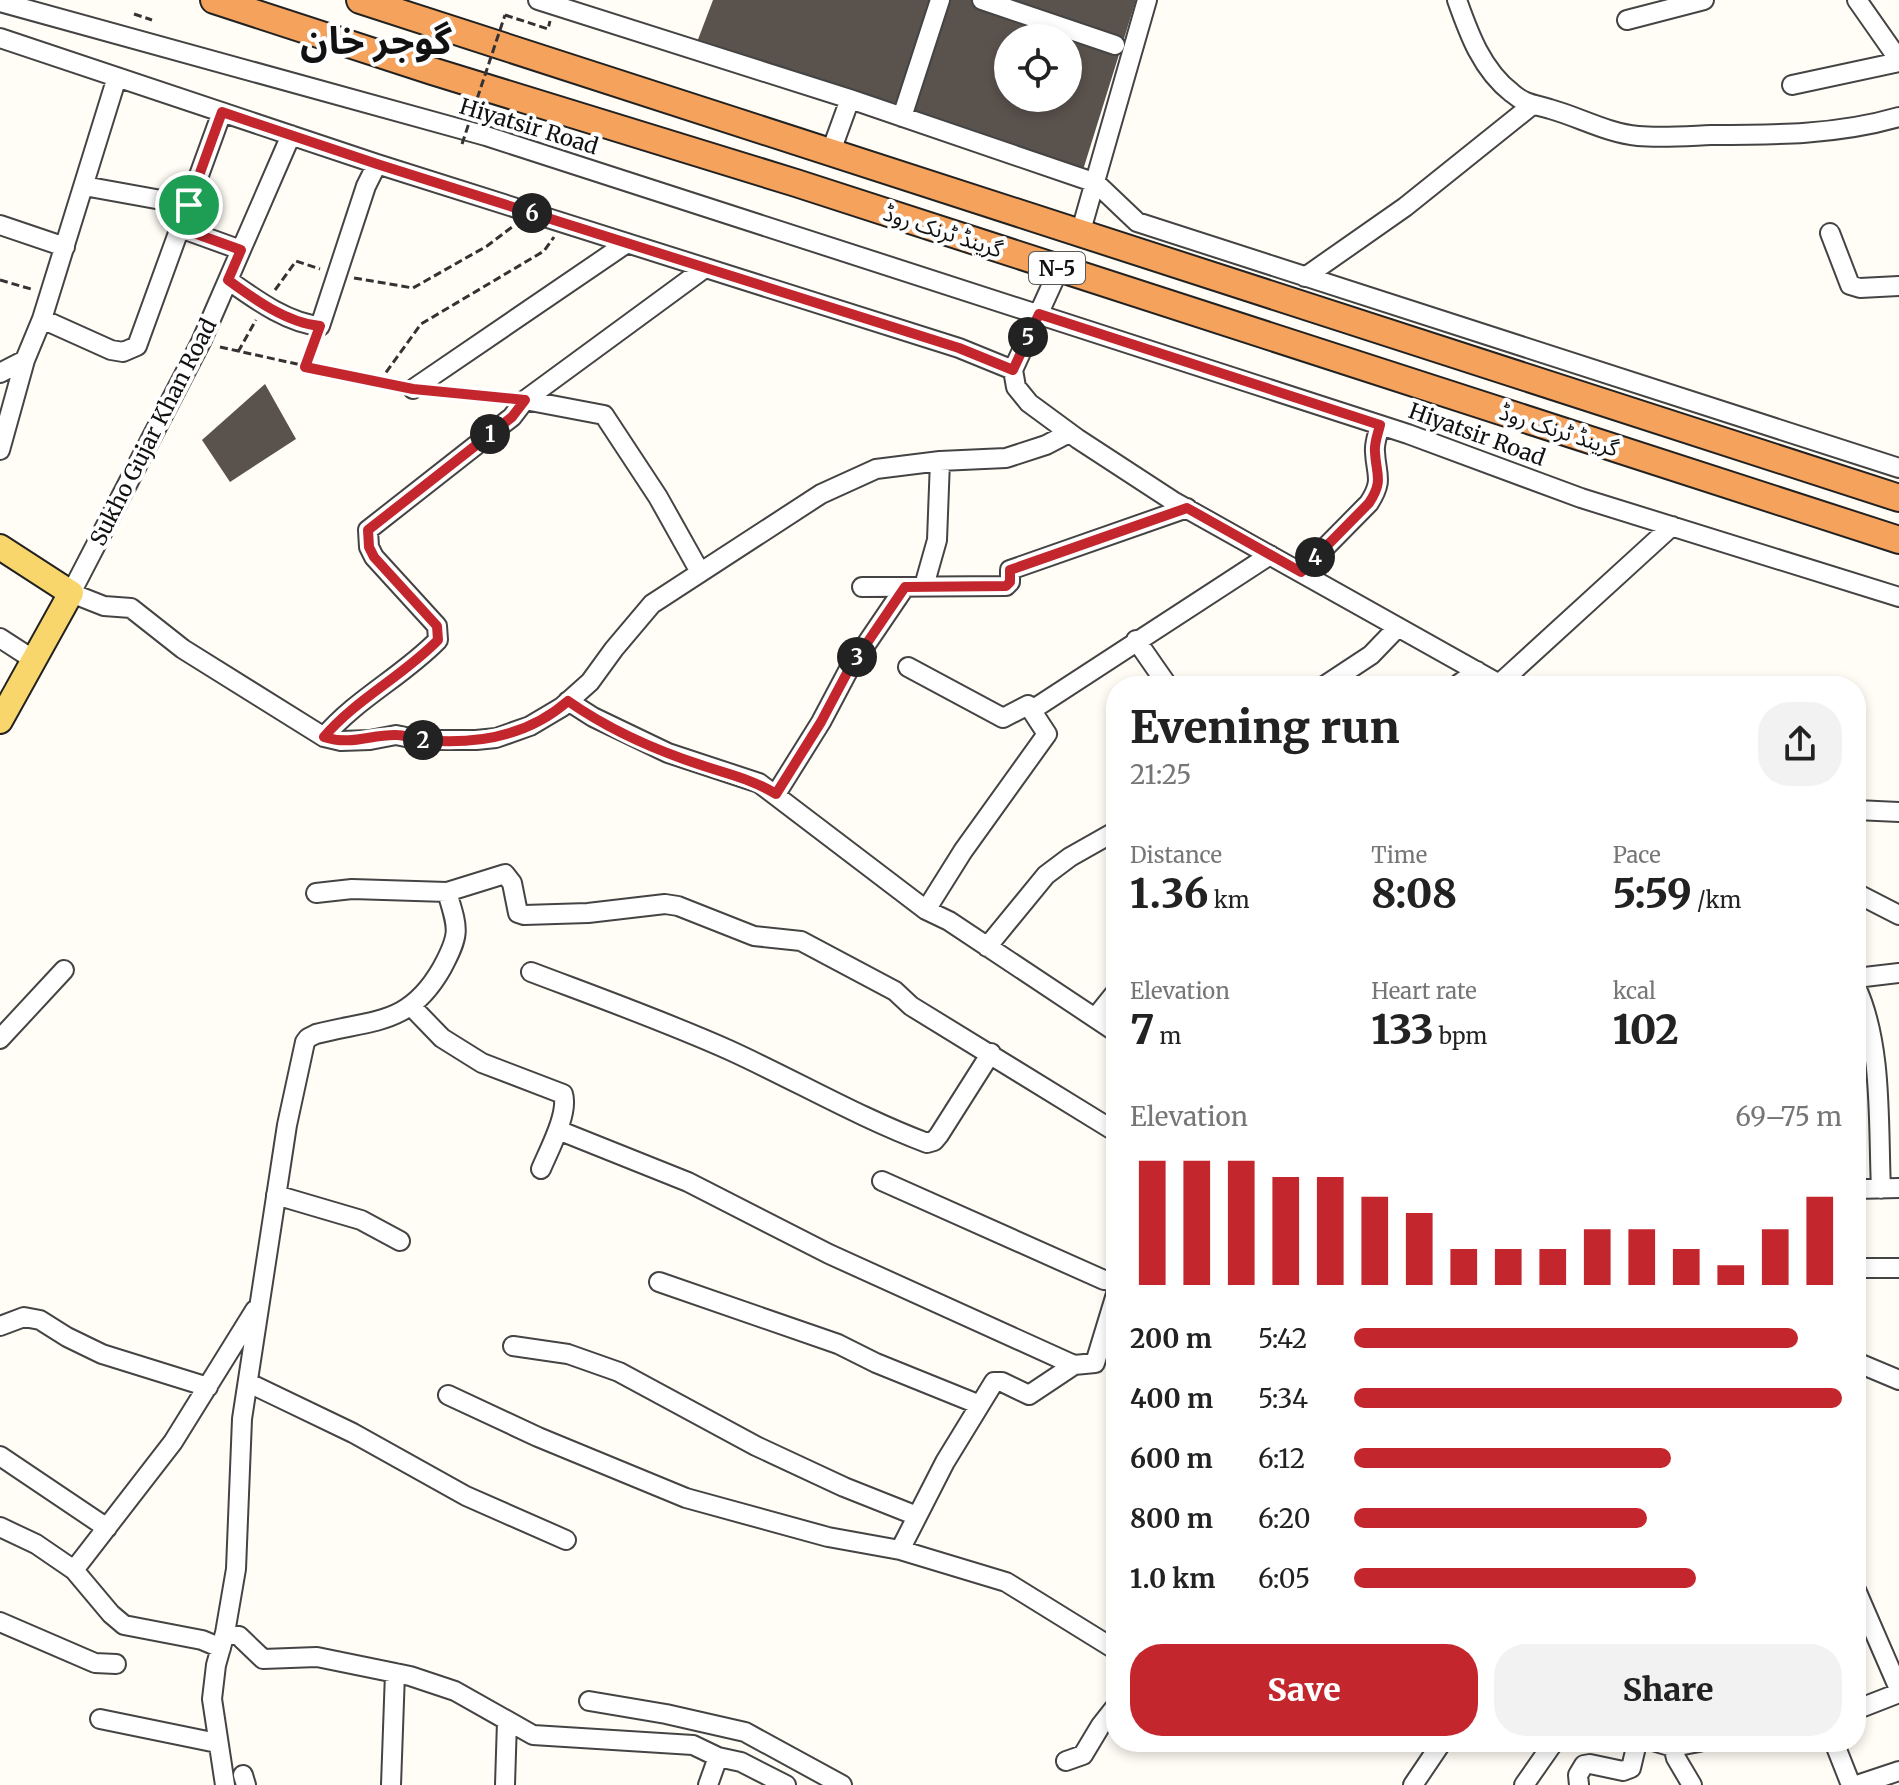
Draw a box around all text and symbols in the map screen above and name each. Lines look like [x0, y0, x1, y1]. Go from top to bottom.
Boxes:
district label: گوجر خان [300, 17, 452, 64]
map controls [994, 24, 1082, 112]
button: locate [994, 24, 1082, 112]
street label: Hiyatsir Road [456, 92, 602, 160]
pin [155, 171, 223, 239]
icon: arrive [167, 183, 211, 227]
pin: 6 [512, 193, 552, 233]
text: 6 [525, 199, 539, 227]
street label: گرینڈ ٹرنک روڈ [880, 199, 1007, 264]
road number: N-5 [1029, 252, 1085, 284]
street label: Sukho Gujar Khan Road [84, 314, 222, 550]
pin: 5 [1008, 317, 1048, 357]
text: 5 [1022, 323, 1034, 351]
street label: Hiyatsir Road [1405, 396, 1549, 472]
street label: گرینڈ ٹرنک روڈ [1496, 398, 1623, 463]
pin: 1 [470, 414, 510, 454]
text: 1 [485, 420, 495, 448]
pin: 4 [1295, 537, 1335, 577]
text: 4 [1308, 543, 1322, 571]
pin: 3 [837, 637, 877, 677]
text: 3 [851, 643, 863, 671]
text: Evening run [1130, 700, 1399, 755]
button: share [1758, 702, 1842, 786]
pin: 2 [403, 720, 443, 760]
text: 2 [417, 726, 429, 754]
text: 21:25 [1130, 758, 1191, 791]
text: Distance [1130, 841, 1222, 869]
text: Time [1371, 841, 1427, 869]
text: Pace [1613, 841, 1661, 869]
text: 1.36 [1130, 869, 1208, 919]
text: 8:08 [1371, 869, 1457, 919]
text: 5:59 [1613, 869, 1692, 919]
text: km [1208, 886, 1250, 914]
text: /km [1692, 886, 1741, 914]
text: Elevation [1130, 977, 1230, 1005]
text: Heart rate [1371, 977, 1477, 1005]
text: kcal [1613, 977, 1656, 1005]
text: 7 [1130, 1005, 1154, 1055]
text: 133 [1371, 1005, 1434, 1055]
text: 102 [1613, 1005, 1679, 1055]
text: m [1154, 1022, 1181, 1050]
text: bpm [1434, 1022, 1487, 1050]
text: Elevation [1130, 1100, 1248, 1133]
text: 69–75 m [1735, 1100, 1842, 1133]
text: 200 m [1130, 1322, 1212, 1355]
text: 5:42 [1258, 1322, 1307, 1355]
text: 400 m [1130, 1382, 1213, 1415]
text: 5:34 [1258, 1382, 1308, 1415]
text: 600 m [1130, 1442, 1213, 1475]
text: 6:12 [1258, 1442, 1305, 1475]
text: 800 m [1130, 1502, 1213, 1535]
text: 6:20 [1258, 1502, 1311, 1535]
text: 1.0 km [1130, 1562, 1215, 1595]
text: 6:05 [1258, 1562, 1310, 1595]
button: Save [1130, 1644, 1478, 1736]
button: Share [1494, 1644, 1842, 1736]

